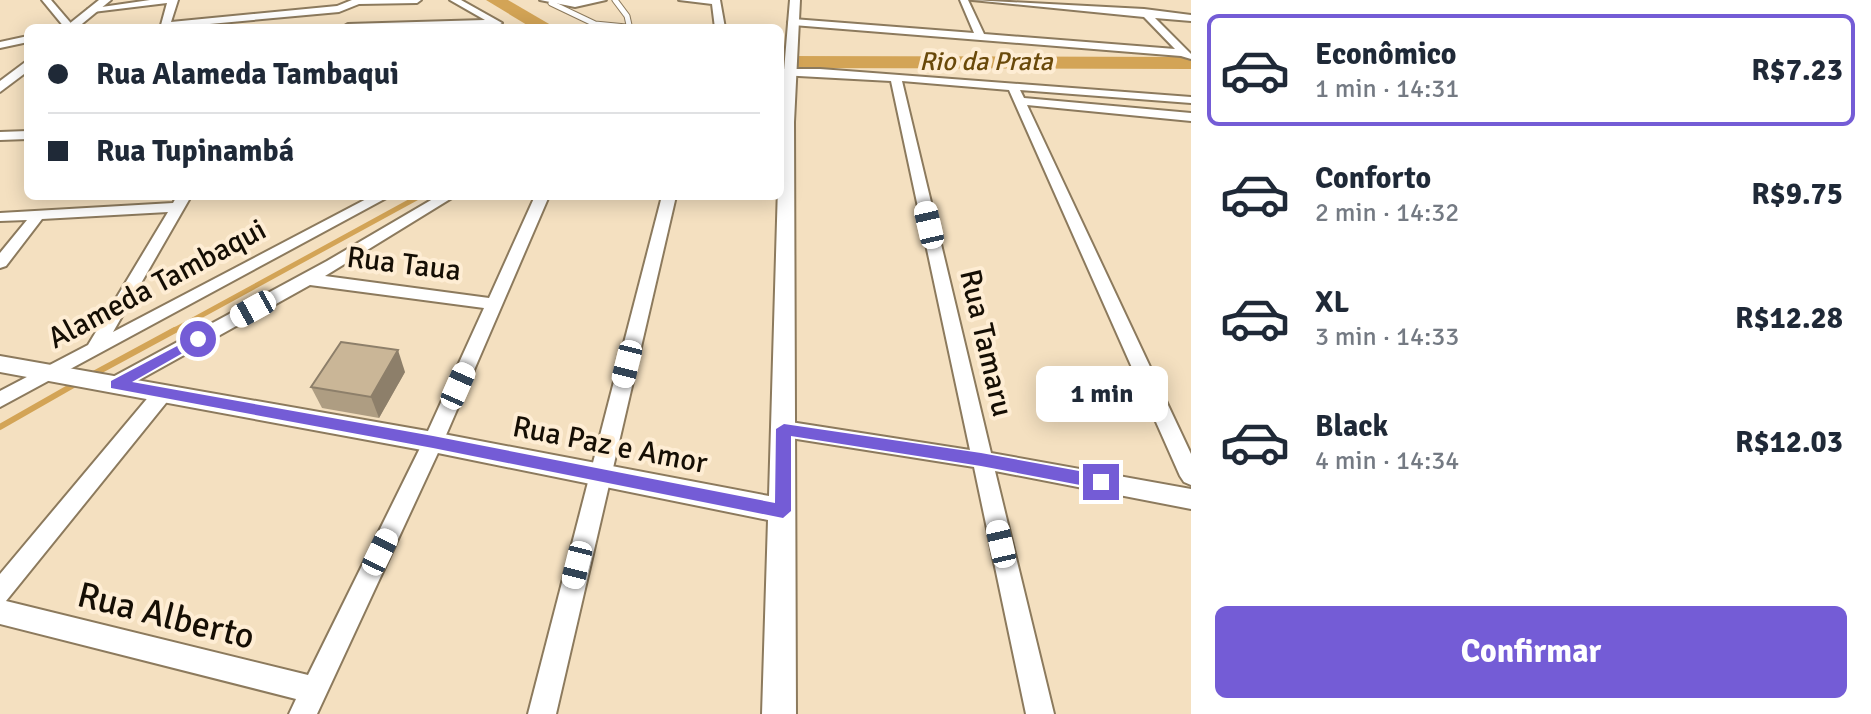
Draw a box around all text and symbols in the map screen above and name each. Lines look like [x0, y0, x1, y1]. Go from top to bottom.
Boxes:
icon: car [1219, 34, 1291, 106]
text: Econômico [1315, 36, 1457, 73]
water label: Rio da Prata [919, 46, 1054, 78]
text: R$7.23 [1751, 52, 1843, 89]
text: Rua Alameda Tambaqui [96, 56, 399, 93]
text: 1 min · 14:31 [1315, 73, 1459, 105]
text: Rua Tupinambá [96, 133, 294, 170]
icon: car [1219, 158, 1291, 230]
text: Conforto [1315, 160, 1431, 197]
text: R$9.75 [1751, 176, 1843, 213]
text: 2 min · 14:32 [1315, 197, 1459, 229]
car [912, 199, 946, 251]
street label: Alameda Tambaqui [42, 211, 272, 357]
street label: Rua Taua [345, 239, 463, 289]
street label: Rua Tamaru [951, 266, 1021, 420]
icon: car [1219, 282, 1291, 354]
text: XL [1315, 284, 1349, 321]
car [226, 287, 280, 331]
text: R$12.28 [1735, 300, 1843, 337]
route start [180, 321, 216, 357]
text: 3 min · 14:33 [1315, 321, 1459, 353]
car [610, 338, 644, 390]
car [437, 359, 479, 413]
callout: 1 min [1035, 366, 1167, 422]
text: 1 min [1071, 378, 1133, 410]
icon: car [1219, 406, 1291, 478]
street label: Rua Paz e Amor [509, 408, 711, 482]
text: Black [1315, 408, 1388, 445]
text: R$12.03 [1735, 424, 1843, 461]
text: 4 min · 14:34 [1315, 445, 1459, 477]
route end [1083, 464, 1119, 500]
car [984, 518, 1018, 570]
car [359, 525, 401, 579]
car [560, 539, 594, 591]
street label: Rua Alberto [73, 572, 259, 660]
button: Confirmar [1215, 606, 1847, 698]

